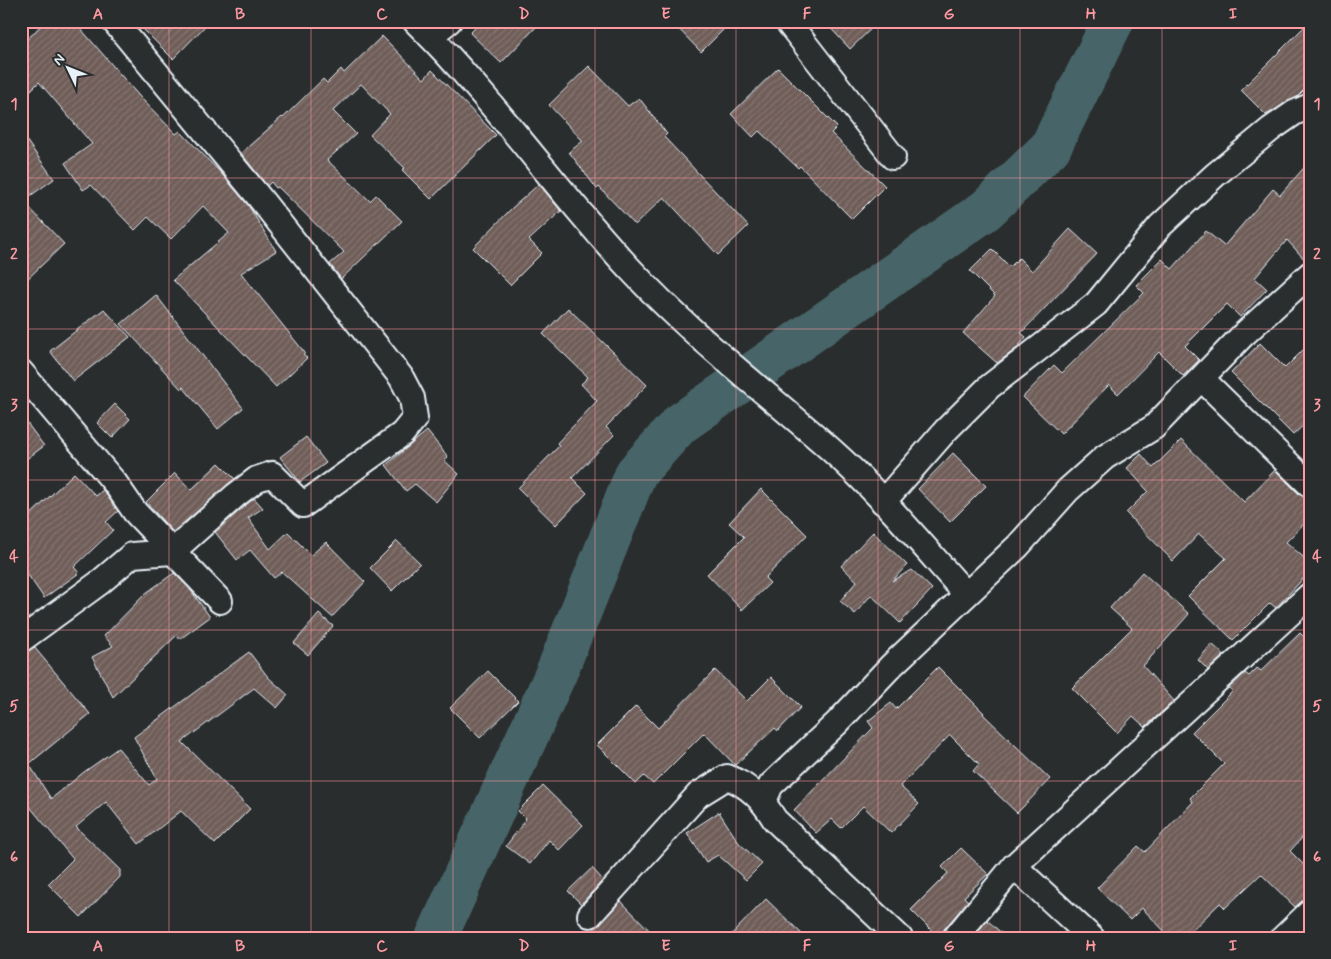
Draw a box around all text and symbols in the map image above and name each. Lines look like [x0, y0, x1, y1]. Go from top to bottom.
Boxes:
text: A [93, 4, 103, 25]
text: B [235, 4, 245, 25]
text: C [376, 4, 388, 25]
text: D [518, 4, 530, 25]
text: E [661, 4, 671, 25]
text: F [803, 4, 812, 25]
text: G [944, 4, 955, 25]
text: H [1086, 4, 1097, 25]
text: I [1229, 4, 1238, 25]
north arrow [42, 42, 92, 92]
text: N [49, 50, 69, 69]
text: 1 [10, 94, 18, 115]
text: 1 [1313, 94, 1321, 115]
text: 2 [10, 244, 18, 265]
text: 2 [1313, 244, 1321, 265]
text: 3 [10, 395, 18, 416]
text: 3 [1313, 395, 1321, 416]
text: 4 [9, 546, 19, 567]
text: 4 [1312, 546, 1322, 567]
text: 5 [9, 696, 19, 717]
text: 5 [1312, 696, 1322, 717]
text: 6 [10, 847, 18, 868]
text: 6 [1313, 847, 1321, 868]
text: A [93, 936, 103, 957]
text: B [235, 936, 245, 957]
text: C [376, 936, 388, 957]
text: D [518, 936, 530, 957]
text: E [661, 936, 671, 957]
text: F [803, 936, 812, 957]
text: G [944, 936, 955, 957]
text: H [1086, 936, 1097, 957]
text: I [1229, 936, 1238, 957]

